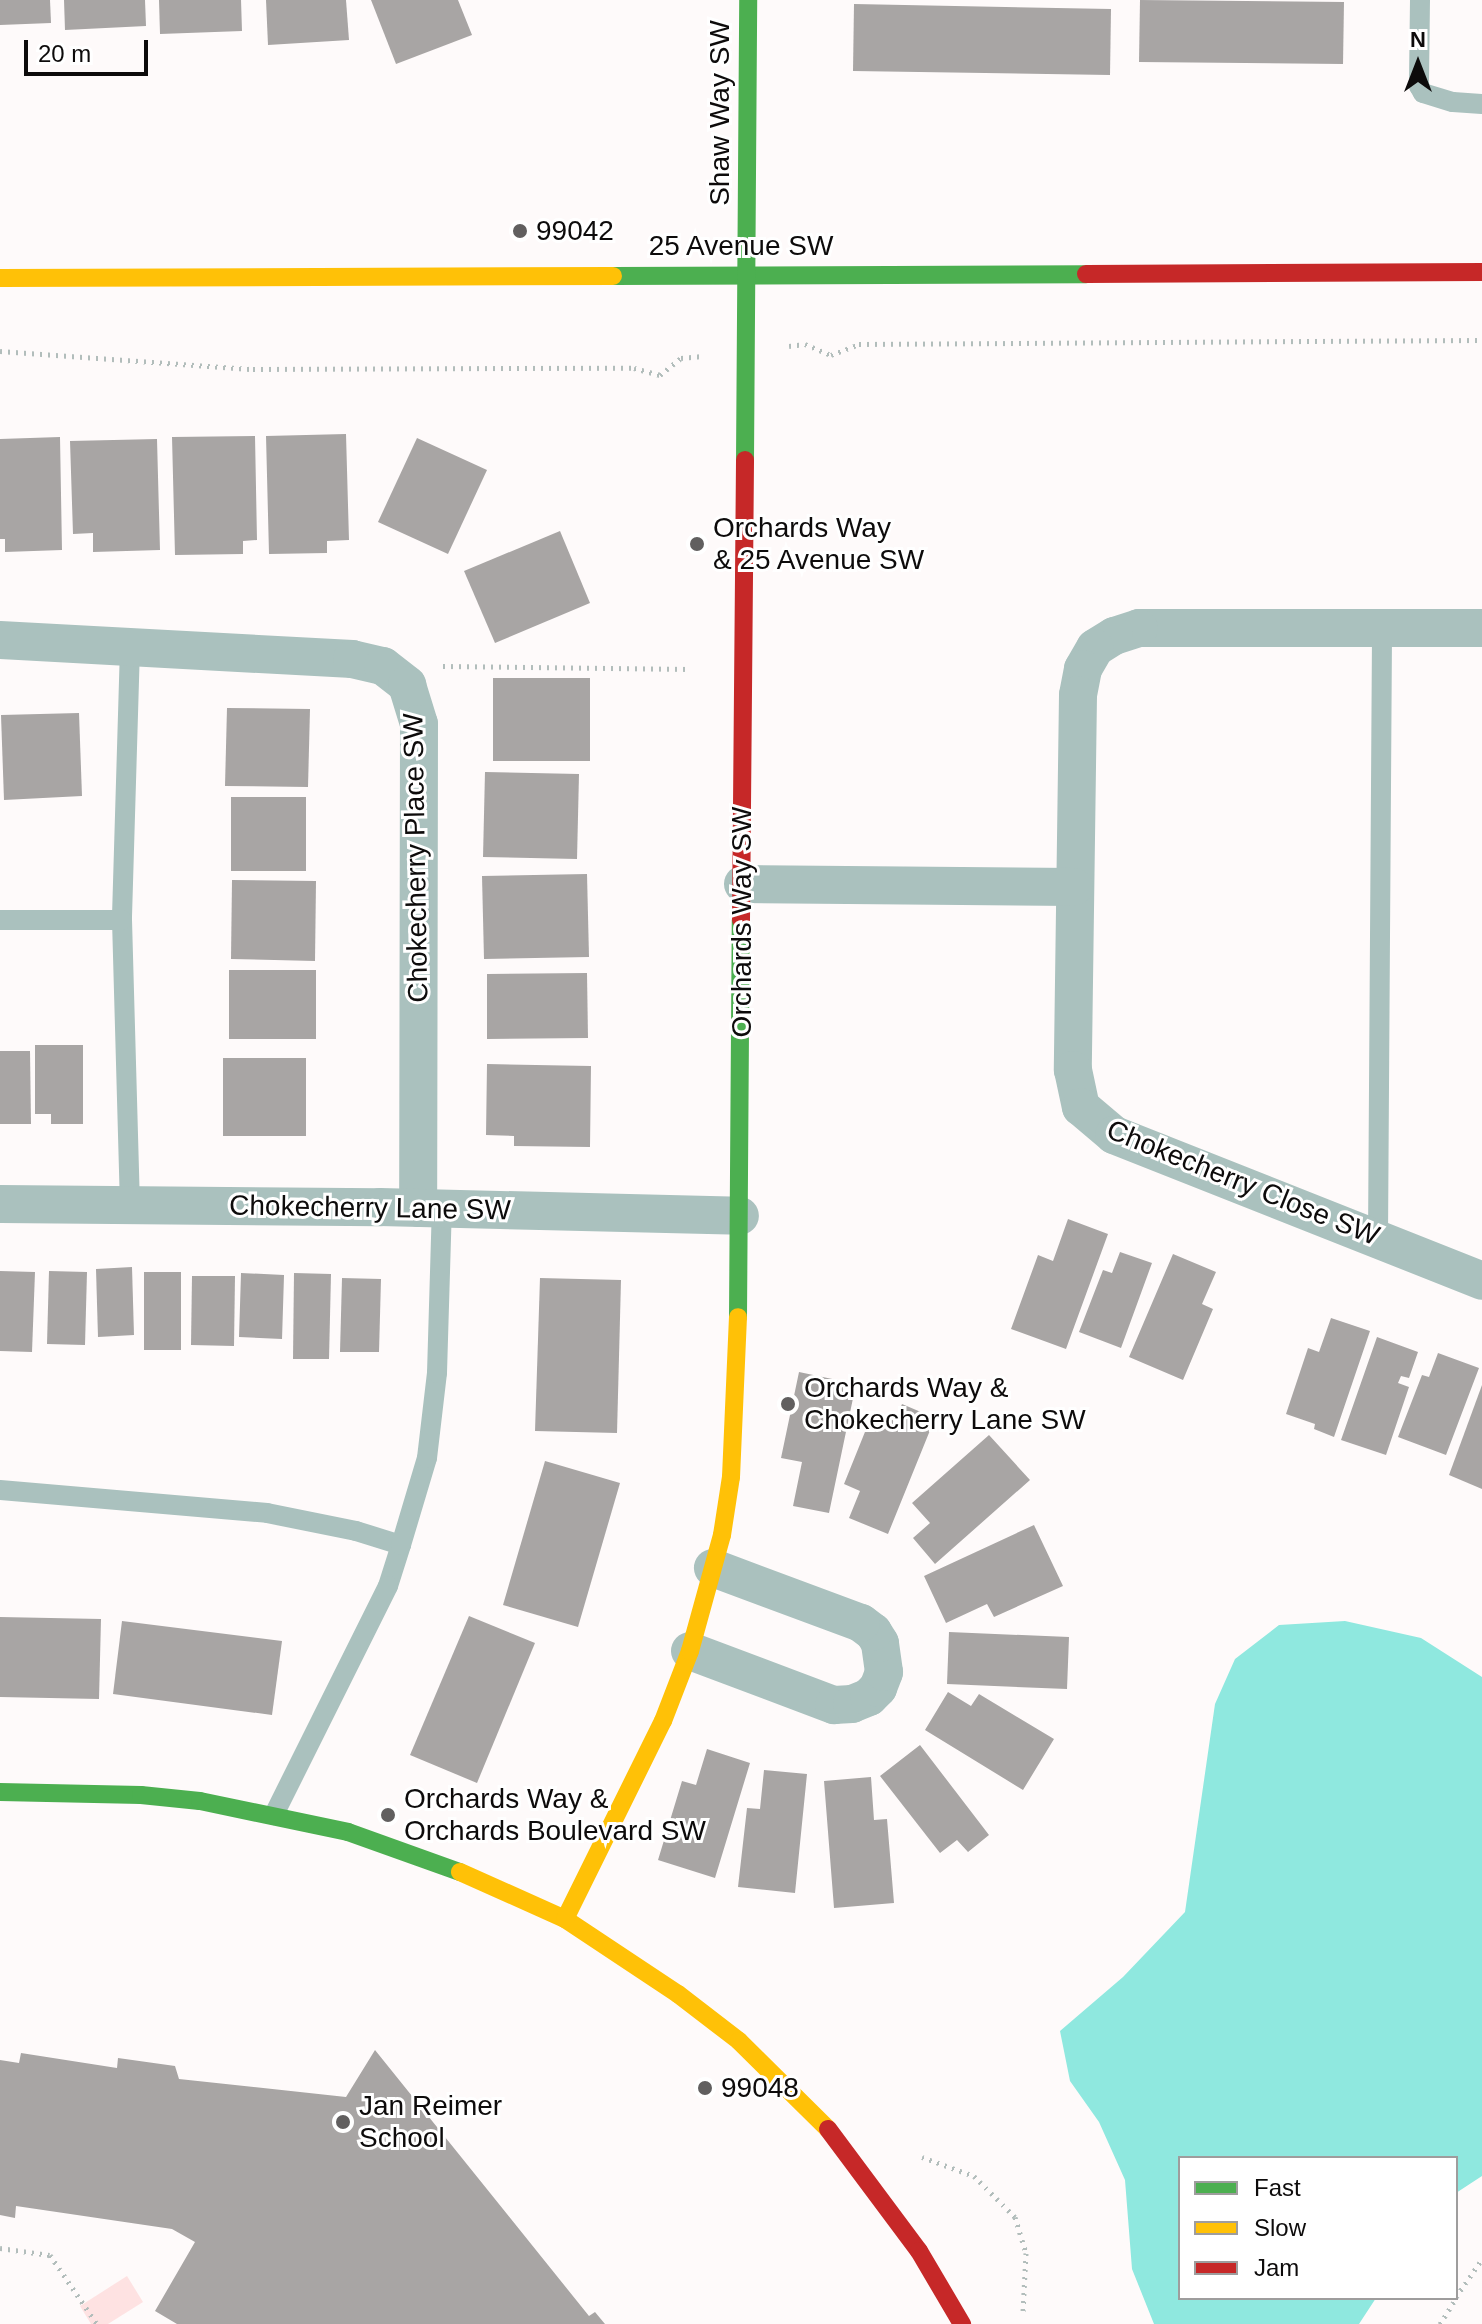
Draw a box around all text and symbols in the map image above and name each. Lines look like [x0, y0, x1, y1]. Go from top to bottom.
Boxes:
street label: Shaw Way SW [703, 20, 737, 206]
scale bar [28, 24, 152, 74]
north arrow [1378, 24, 1458, 104]
text: N [1410, 27, 1426, 52]
text: 20 m [38, 40, 91, 67]
place label: 99042 [536, 214, 614, 248]
marker: 99042 [511, 222, 529, 240]
street label: 25 Avenue SW [648, 229, 834, 263]
place label: Orchards Way & 25 Avenue SW [713, 511, 926, 577]
marker: Orchards Way & 25 Avenue SW [688, 535, 706, 553]
street label: Chokecherry Place SW [397, 713, 435, 1003]
street label: Orchards Way SW [725, 807, 759, 1037]
street label: Chokecherry Close SW [1102, 1113, 1384, 1253]
street label: Chokecherry Lane SW [229, 1189, 511, 1227]
place label: Orchards Way & Chokecherry Lane SW [804, 1371, 1086, 1437]
marker: Orchards Way & Chokecherry Lane SW [779, 1395, 797, 1413]
place label: Orchards Way & Orchards Boulevard SW [404, 1782, 706, 1848]
marker: Orchards Way & Orchards Boulevard SW [379, 1806, 397, 1824]
place label: 99048 [721, 2071, 799, 2105]
marker: 99048 [696, 2079, 714, 2097]
place label: Jan Reimer School [359, 2089, 502, 2155]
marker: Jan Reimer School [334, 2113, 352, 2131]
legend [1178, 2156, 1458, 2300]
text: Fast [1254, 2174, 1301, 2201]
text: Slow [1254, 2214, 1306, 2241]
text: Jam [1254, 2254, 1299, 2281]

